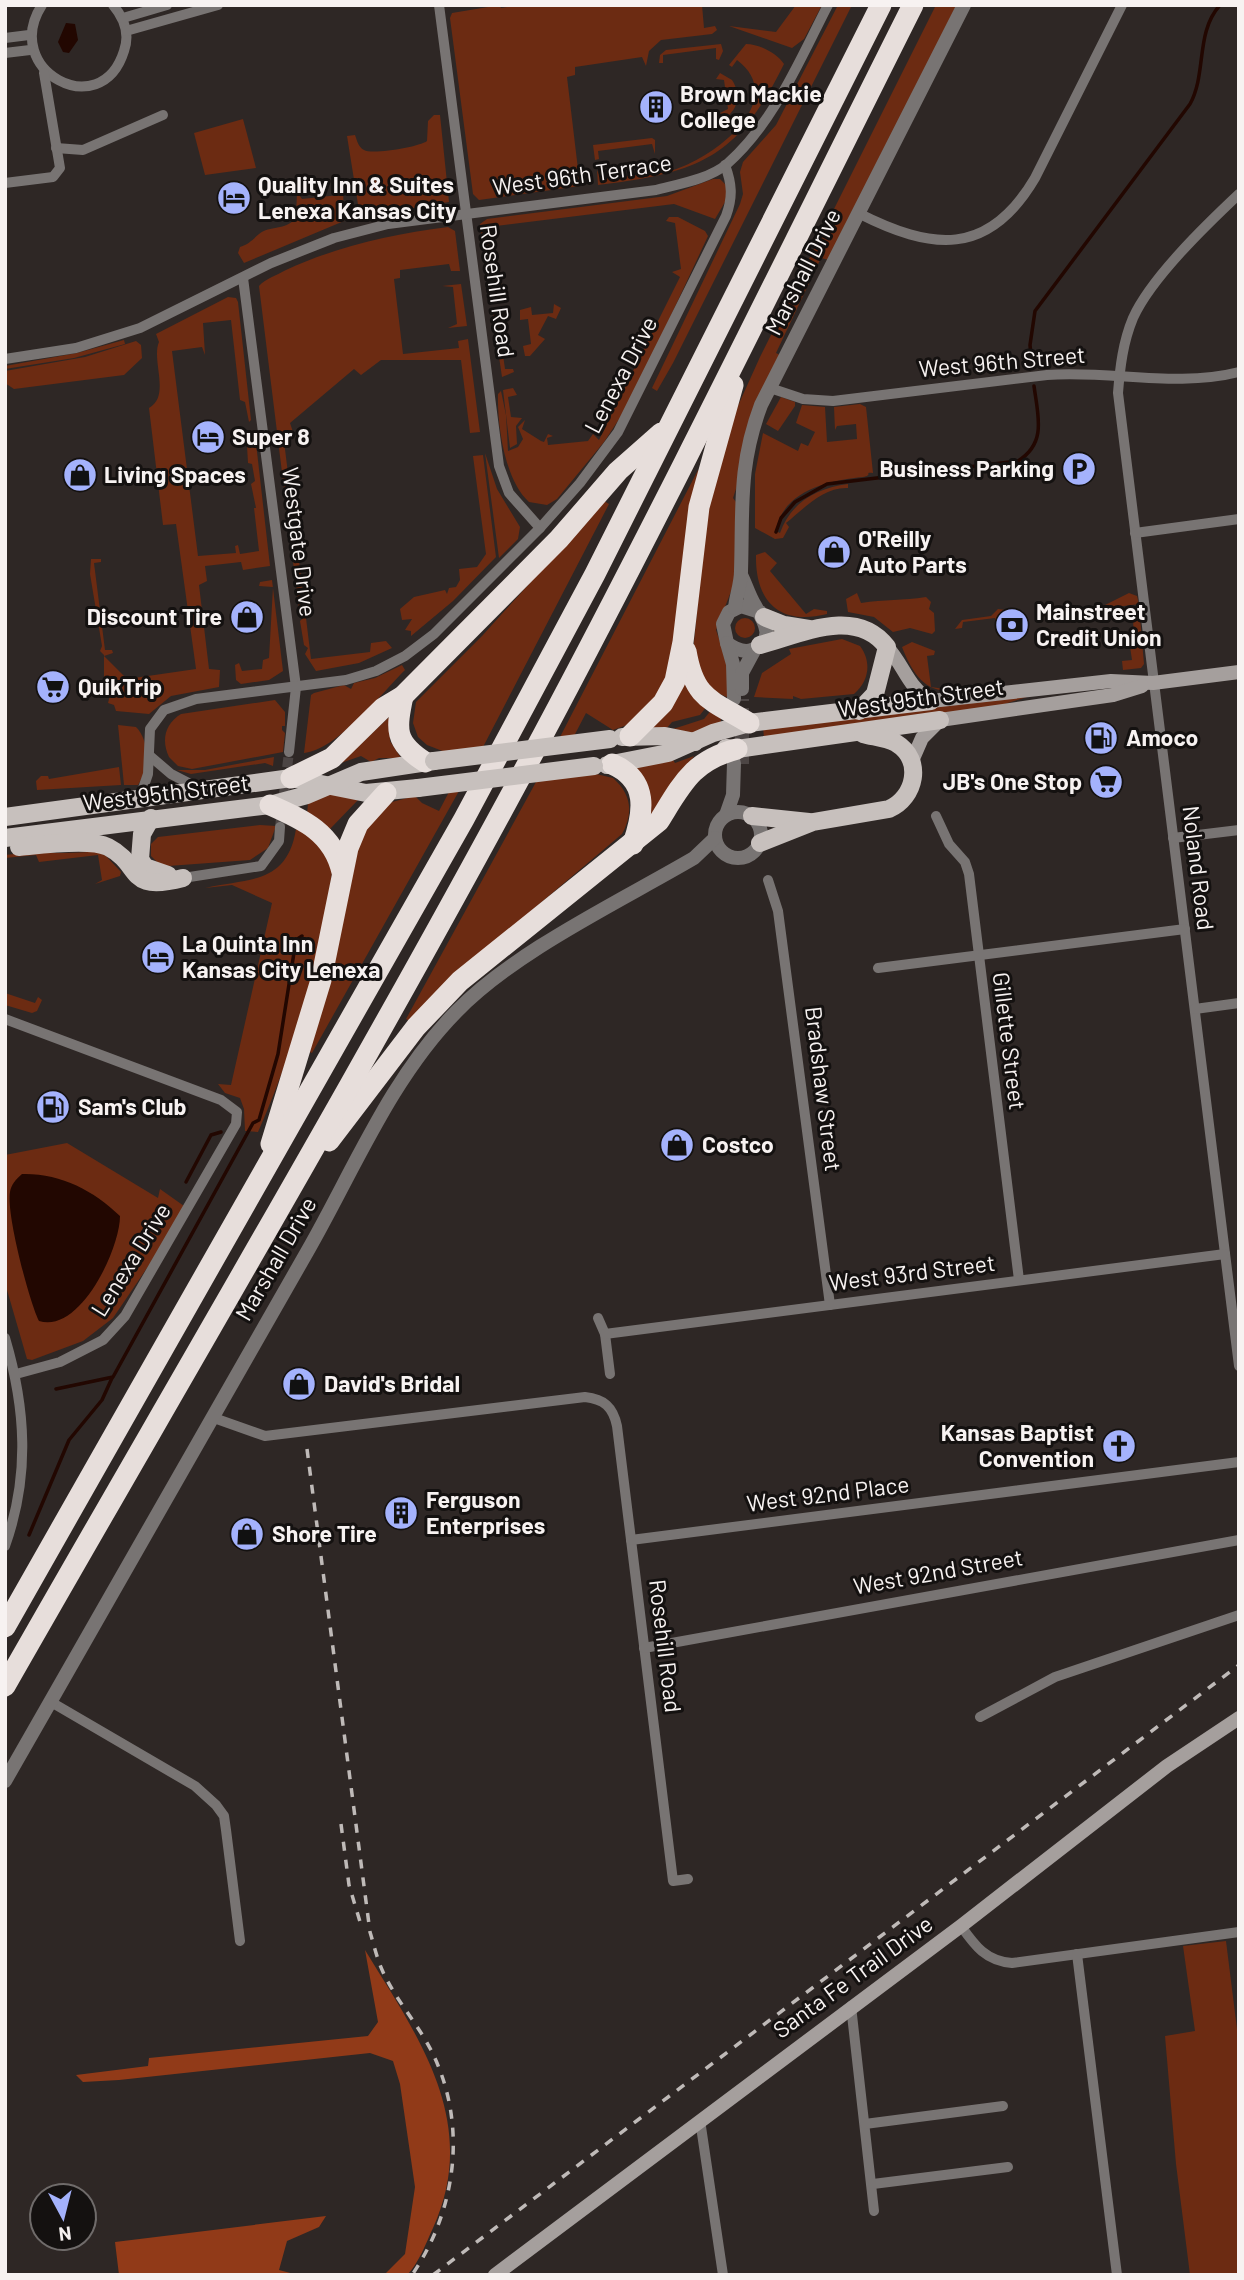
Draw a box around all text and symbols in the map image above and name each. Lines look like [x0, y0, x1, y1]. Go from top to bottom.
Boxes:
place label: Brown Mackie College [680, 79, 822, 133]
building icon: Brown Mackie College [637, 88, 675, 126]
street label: West 96th Terrace [490, 148, 673, 200]
place label: Quality Inn & Suites Lenexa Kansas City [258, 170, 457, 224]
hotel icon: Quality Inn & Suites Lenexa Kansas City [215, 179, 253, 217]
street label: Marshall Drive [758, 204, 846, 339]
street label: Rosehill Road [475, 222, 521, 359]
street label: Lenexa Drive [578, 311, 663, 438]
street label: West 96th Street [917, 340, 1086, 382]
hotel icon: Super 8 [189, 418, 227, 456]
place label: Super 8 [232, 422, 310, 450]
parking icon: Business Parking [1060, 450, 1098, 488]
place label: Business Parking [879, 454, 1054, 482]
shop icon: Living Spaces [61, 456, 99, 494]
place label: Living Spaces [104, 460, 246, 488]
street label: Westgate Drive [277, 465, 323, 618]
place label: O'Reilly Auto Parts [858, 524, 967, 578]
shop icon: O'Reilly Auto Parts [815, 533, 853, 571]
place label: Mainstreet Credit Union [1036, 597, 1162, 651]
shop icon: Discount Tire [228, 598, 266, 636]
place label: Discount Tire [87, 602, 222, 630]
bank icon: Mainstreet Credit Union [993, 606, 1031, 644]
supermarket icon: QuikTrip [34, 668, 72, 706]
place label: QuikTrip [78, 672, 162, 700]
street label: West 95th Street [836, 672, 1006, 723]
fuel station icon: Amoco [1082, 719, 1120, 757]
place label: Amoco [1126, 723, 1198, 751]
supermarket icon: JB's One Stop [1087, 763, 1125, 801]
place label: JB's One Stop [943, 767, 1082, 795]
street label: West 95th Street [81, 768, 251, 816]
street label: Noland Road [1177, 804, 1221, 932]
place label: La Quinta Inn Kansas City Lenexa [182, 929, 380, 983]
hotel icon: La Quinta Inn Kansas City Lenexa [139, 938, 177, 976]
street label: Gillette Street [988, 970, 1032, 1111]
street label: Bradshaw Street [800, 1005, 848, 1173]
fuel station icon: Sam's Club [34, 1088, 72, 1126]
place label: Sam's Club [78, 1092, 187, 1120]
shop icon: Costco [658, 1126, 696, 1164]
place label: Costco [702, 1130, 774, 1158]
street label: Marshall Drive [228, 1192, 322, 1325]
street label: Lenexa Drive [84, 1198, 176, 1321]
street label: West 93rd Street [827, 1248, 997, 1296]
shop icon: David's Bridal [280, 1365, 318, 1403]
place label: David's Bridal [324, 1369, 460, 1397]
place label: Kansas Baptist Convention [941, 1418, 1094, 1472]
church icon: Kansas Baptist Convention [1100, 1427, 1138, 1465]
street label: West 92nd Place [745, 1469, 911, 1517]
place label: Ferguson Enterprises [426, 1485, 545, 1539]
building icon: Ferguson Enterprises [382, 1494, 420, 1532]
shop icon: Shore Tire [228, 1515, 266, 1553]
place label: Shore Tire [272, 1519, 377, 1547]
street label: West 92nd Street [851, 1542, 1025, 1600]
street label: Rosehill Road [644, 1578, 688, 1714]
street label: Santa Fe Trail Drive [767, 1909, 938, 2043]
north arrow [28, 2182, 98, 2252]
text: N [57, 2222, 73, 2247]

